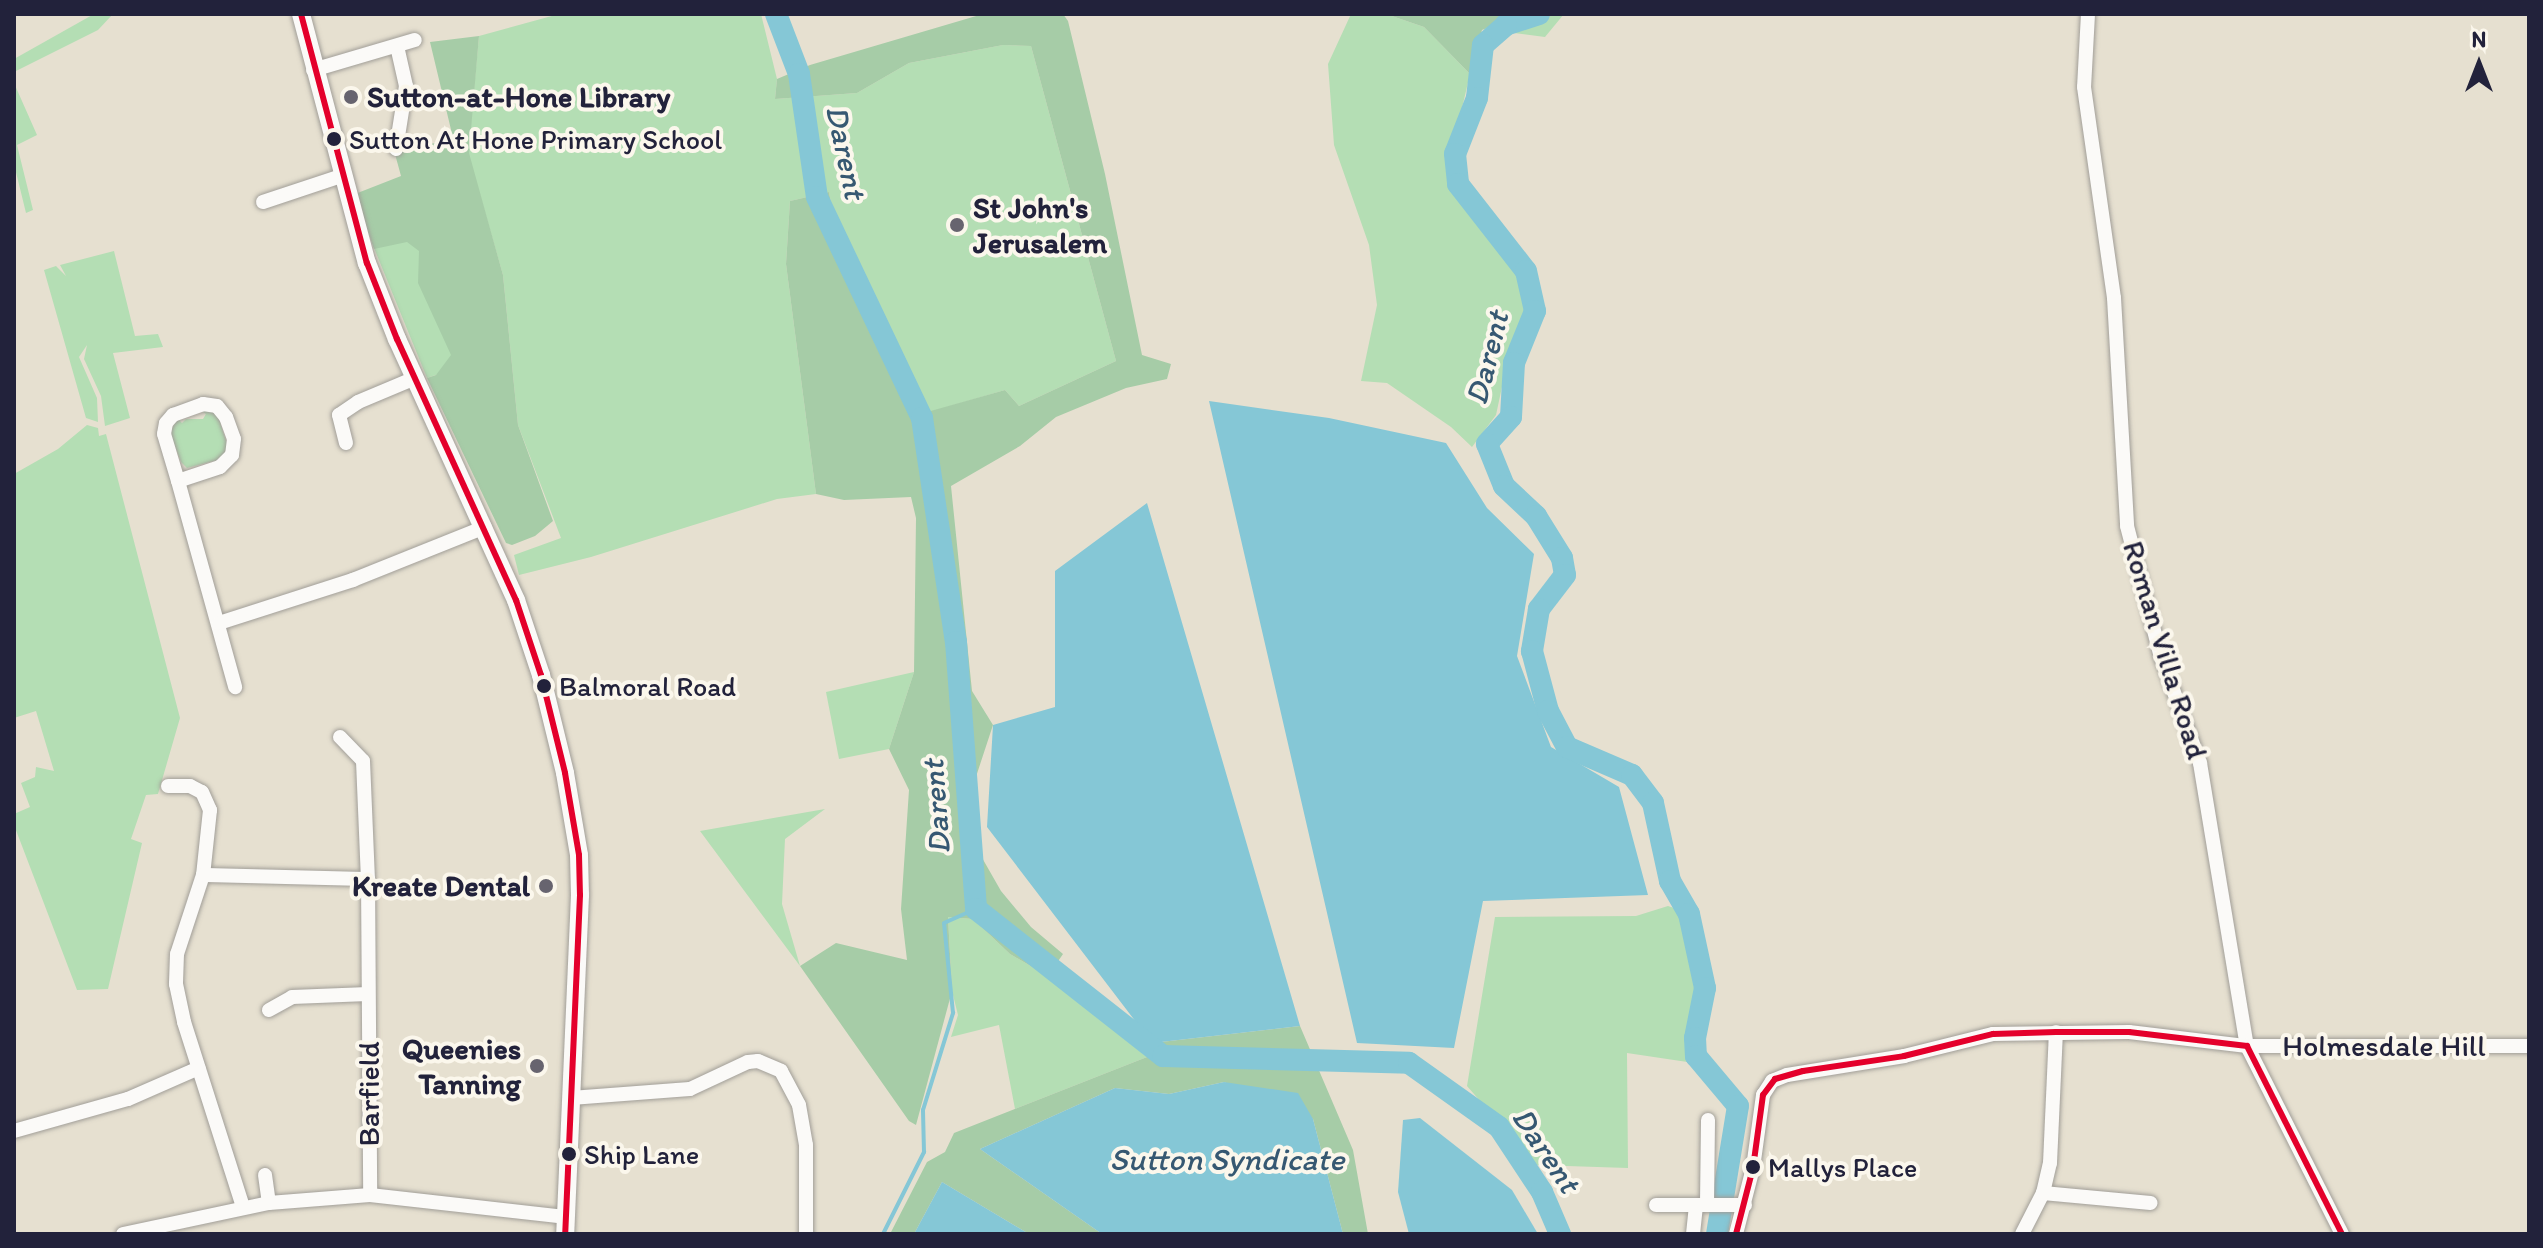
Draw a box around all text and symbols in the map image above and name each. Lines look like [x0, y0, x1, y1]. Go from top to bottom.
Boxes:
north arrow [2439, 24, 2519, 104]
text: N [2472, 26, 2486, 53]
place label: Sutton-at-Hone Library [367, 79, 669, 115]
marker: Sutton-at-Hone Library [342, 88, 360, 106]
water label: Darent [817, 102, 875, 202]
place label: Sutton At Hone Primary School [349, 122, 721, 156]
marker: Sutton At Hone Primary School [326, 131, 342, 147]
place label: St John's Jerusalem [973, 190, 1107, 260]
marker: St John's Jerusalem [948, 216, 966, 234]
water label: Darent [1457, 307, 1517, 409]
street label: Roman Villa Road [2115, 537, 2215, 763]
place label: Balmoral Road [559, 669, 737, 703]
marker: Balmoral Road [536, 678, 552, 694]
water label: Darent [914, 758, 958, 856]
place label: Kreate Dental [352, 868, 530, 904]
marker: Kreate Dental [537, 877, 555, 895]
street label: Holmesdale Hill [2282, 1028, 2486, 1064]
place label: Queenies Tanning [402, 1031, 521, 1102]
street label: Barfield [351, 1041, 387, 1147]
marker: Queenies Tanning [528, 1057, 546, 1075]
water label: Darent [1504, 1100, 1588, 1200]
place label: Ship Lane [584, 1137, 700, 1171]
water label: Sutton Syndicate [1110, 1140, 1344, 1178]
marker: Ship Lane [561, 1146, 577, 1162]
place label: Mallys Place [1768, 1150, 1917, 1184]
marker: Mallys Place [1745, 1159, 1761, 1175]

